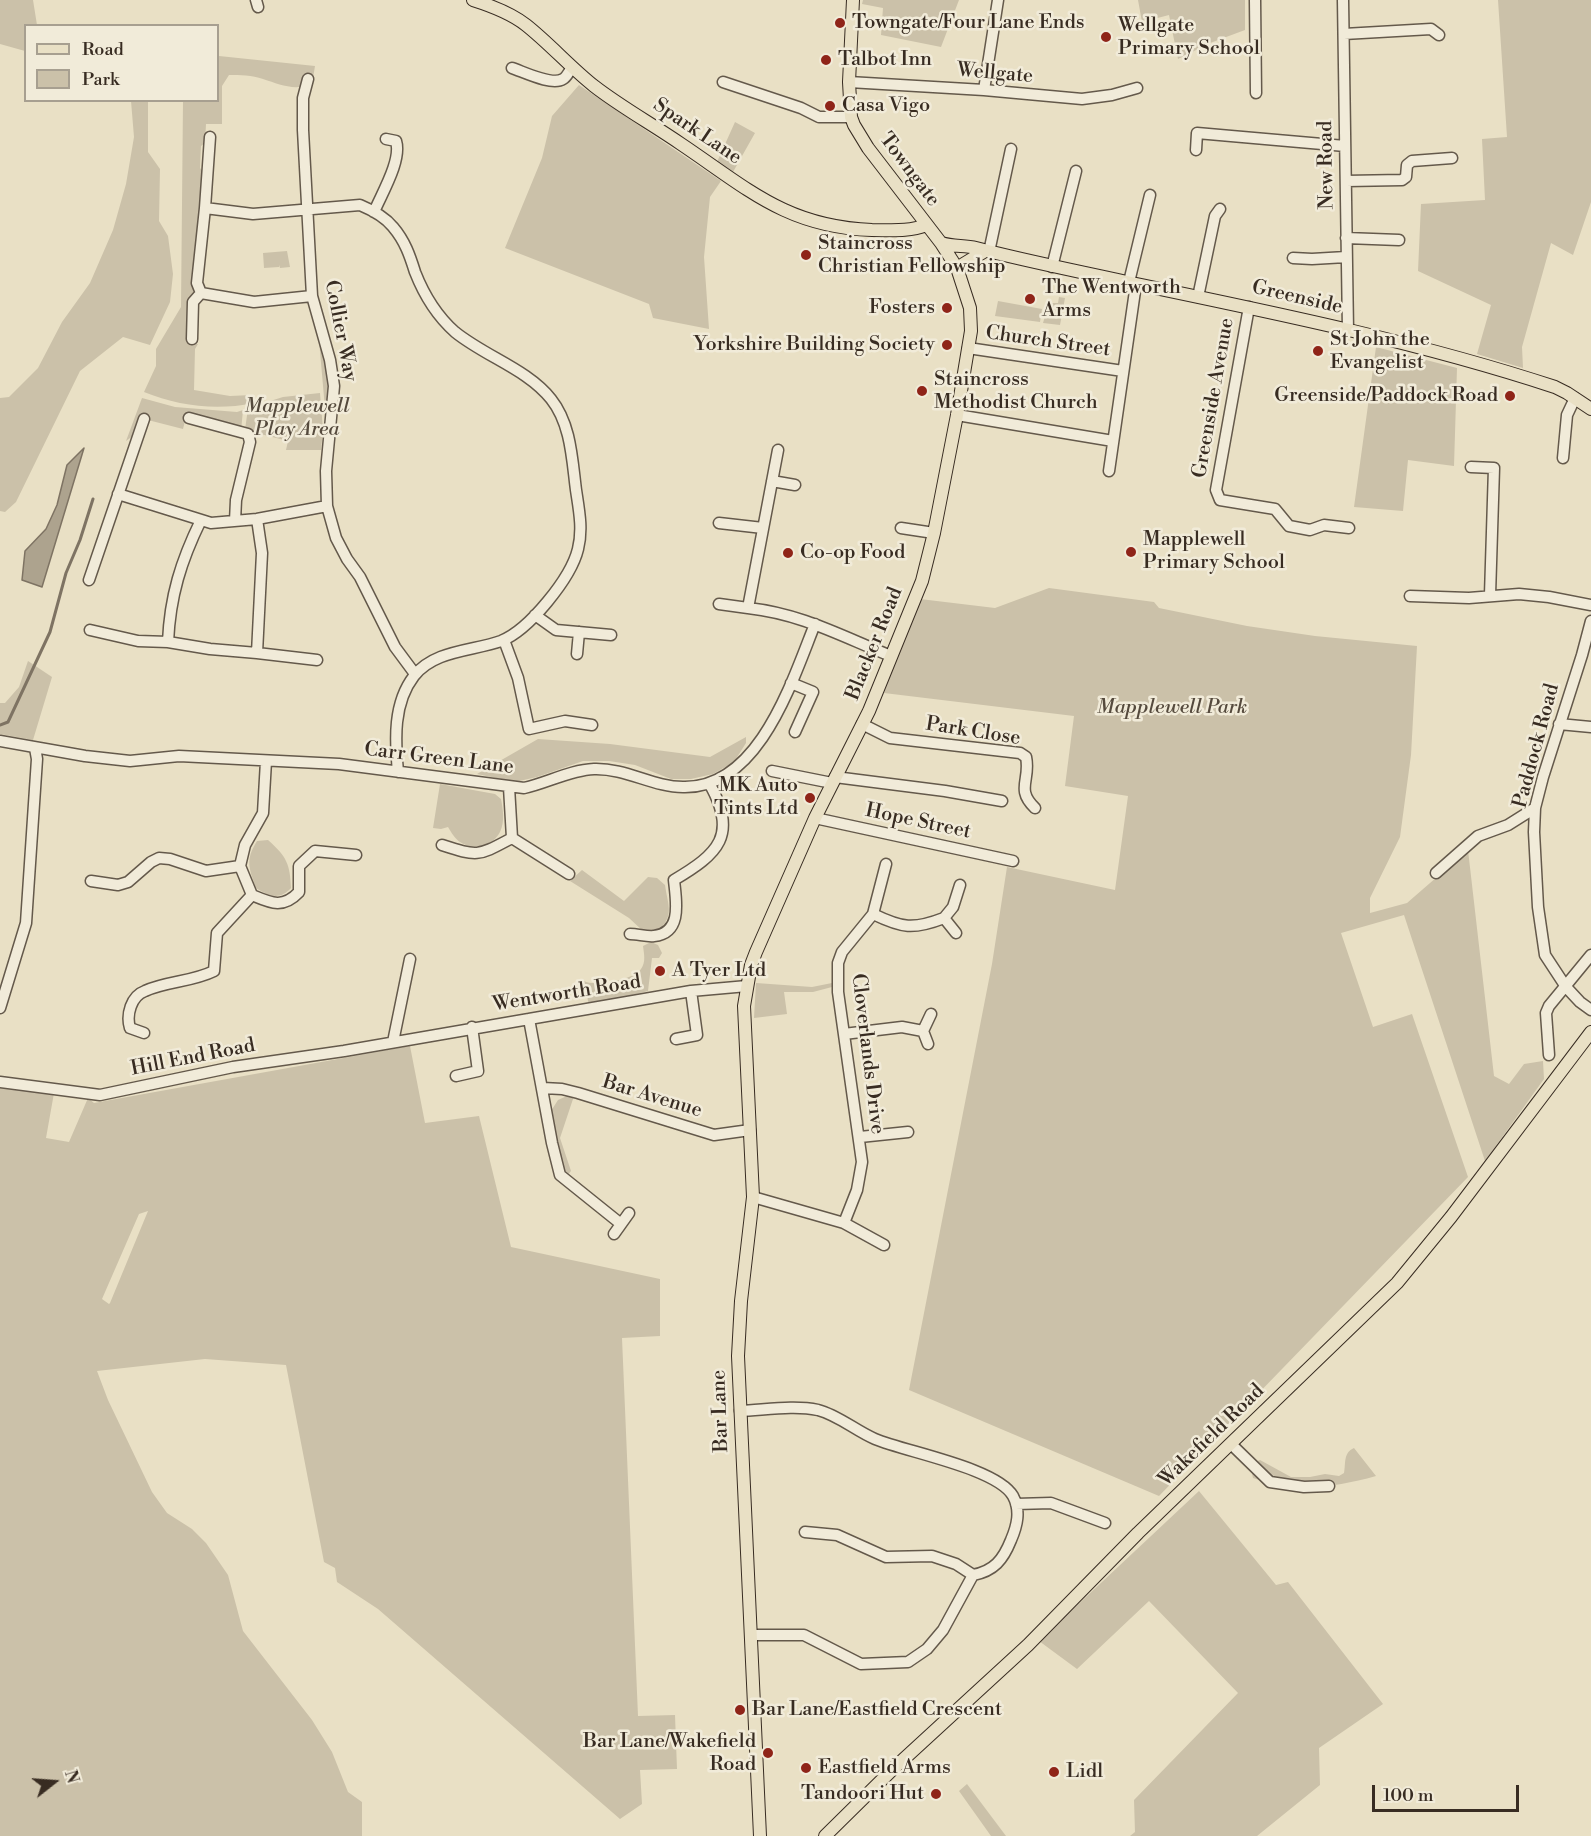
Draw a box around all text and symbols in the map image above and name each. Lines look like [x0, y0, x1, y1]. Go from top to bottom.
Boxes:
place label: Towngate/Four Lane Ends [852, 11, 1085, 35]
place label: Wellgate Primary School [1118, 14, 1260, 61]
marker: Towngate/Four Lane Ends [833, 16, 847, 30]
legend [24, 24, 219, 102]
marker: Wellgate Primary School [1099, 30, 1113, 44]
text: Road [82, 38, 124, 61]
place label: Talbot Inn [838, 48, 932, 72]
marker: Talbot Inn [819, 53, 833, 67]
street label: Wellgate [956, 59, 1034, 89]
text: Park [82, 68, 119, 91]
street label: Spark Lane [648, 94, 746, 170]
place label: Casa Vigo [842, 94, 930, 118]
marker: Casa Vigo [823, 99, 837, 113]
street label: New Road [1314, 120, 1340, 210]
street label: Towngate [873, 128, 945, 212]
place label: Staincross Christian Fellowship [818, 232, 1006, 279]
marker: Staincross Christian Fellowship [799, 248, 813, 262]
place label: The Wentworth Arms [1042, 276, 1181, 323]
street label: Greenside [1249, 276, 1345, 320]
street label: Collier Way [318, 278, 362, 384]
marker: The Wentworth Arms [1023, 292, 1037, 306]
place label: Fosters [869, 296, 935, 320]
marker: Fosters [940, 301, 954, 315]
street label: Greenside Avenue [1188, 316, 1240, 480]
street label: Church Street [984, 321, 1112, 363]
place label: St John the Evangelist [1330, 328, 1430, 375]
place label: Yorkshire Building Society [694, 333, 935, 357]
marker: Yorkshire Building Society [940, 338, 954, 352]
marker: St John the Evangelist [1311, 344, 1325, 358]
place label: Staincross Methodist Church [934, 368, 1098, 415]
marker: Staincross Methodist Church [915, 384, 929, 398]
place label: Greenside/Paddock Road [1274, 384, 1498, 408]
marker: Greenside/Paddock Road [1503, 389, 1517, 403]
park label: Mapplewell Play Area [244, 395, 350, 442]
place label: Mapplewell Primary School [1143, 528, 1285, 575]
place label: Co-op Food [800, 541, 905, 565]
marker: Mapplewell Primary School [1124, 545, 1138, 559]
marker: Co-op Food [781, 546, 795, 560]
street label: Blacker Road [841, 584, 909, 704]
street label: Paddock Road [1509, 681, 1565, 811]
park label: Mapplewell Park [1097, 696, 1247, 720]
street label: Park Close [924, 713, 1022, 751]
street label: Carr Green Lane [363, 738, 515, 780]
place label: MK Auto Tints Ltd [714, 774, 798, 821]
marker: MK Auto Tints Ltd [803, 791, 817, 805]
street label: Hope Street [863, 799, 973, 845]
place label: A Tyer Ltd [672, 959, 766, 983]
marker: A Tyer Ltd [653, 964, 667, 978]
street label: Wentworth Road [491, 970, 643, 1018]
street label: Cloverlands Drive [845, 972, 889, 1136]
street label: Hill End Road [129, 1034, 257, 1082]
street label: Bar Avenue [599, 1070, 705, 1124]
street label: Bar Lane [708, 1369, 734, 1453]
street label: Wakefield Road [1154, 1380, 1270, 1492]
place label: Bar Lane/Eastfield Crescent [752, 1698, 1002, 1722]
marker: Bar Lane/Eastfield Crescent [733, 1703, 747, 1717]
place label: Bar Lane/Wakefield Road [583, 1730, 756, 1777]
marker: Bar Lane/Wakefield Road [761, 1746, 775, 1760]
north arrow [24, 1752, 84, 1812]
place label: Eastfield Arms [818, 1756, 951, 1780]
place label: Lidl [1066, 1760, 1103, 1784]
marker: Eastfield Arms [799, 1761, 813, 1775]
marker: Lidl [1047, 1765, 1061, 1779]
text: N [60, 1768, 83, 1786]
scale bar [1375, 1773, 1522, 1811]
place label: Tandoori Hut [801, 1782, 924, 1806]
text: 100 m [1383, 1784, 1434, 1807]
marker: Tandoori Hut [929, 1787, 943, 1801]

